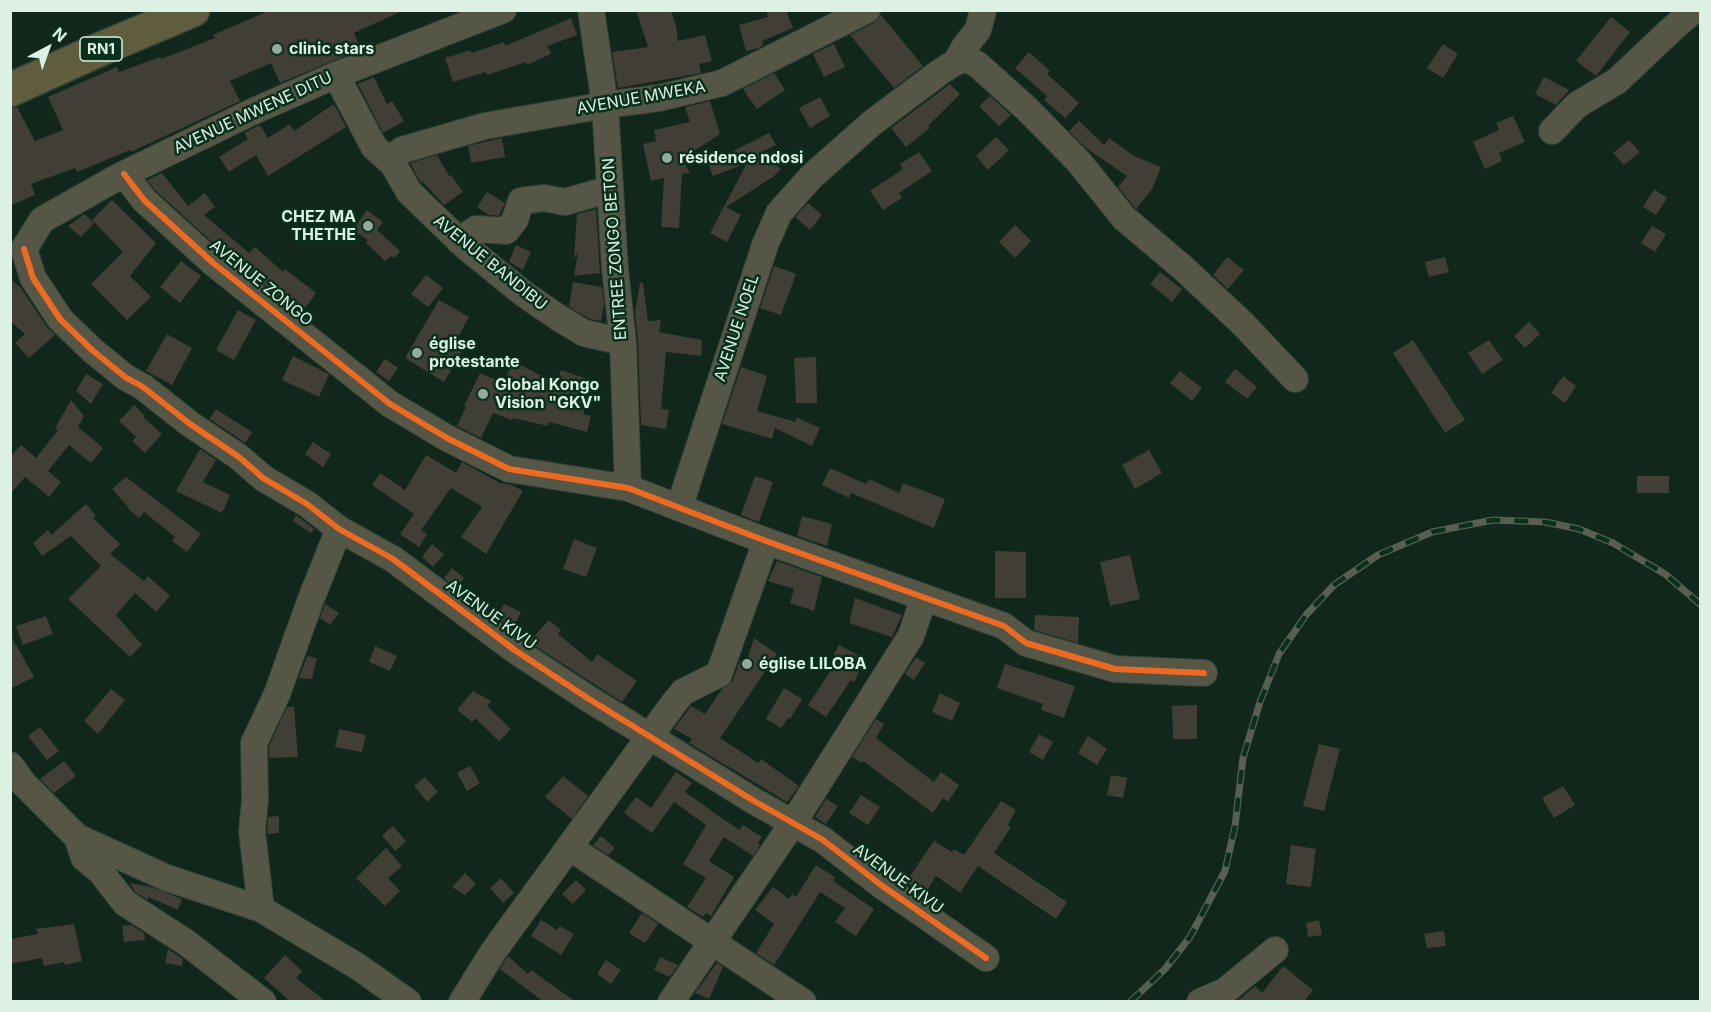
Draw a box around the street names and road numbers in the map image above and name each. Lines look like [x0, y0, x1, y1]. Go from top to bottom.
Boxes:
road number: RN1 [80, 37, 122, 61]
street label: AVENUE MWENE DITU [171, 68, 335, 158]
street label: AVENUE MWEKA [575, 77, 707, 119]
street label: ENTREE ZONGO BETON [599, 157, 631, 341]
street label: AVENUE BANDIBU [429, 211, 551, 315]
street label: AVENUE ZONGO [206, 236, 316, 330]
street label: AVENUE NOEL [711, 272, 763, 384]
street label: AVENUE KIVU [442, 576, 540, 654]
street label: AVENUE KIVU [849, 840, 947, 918]

